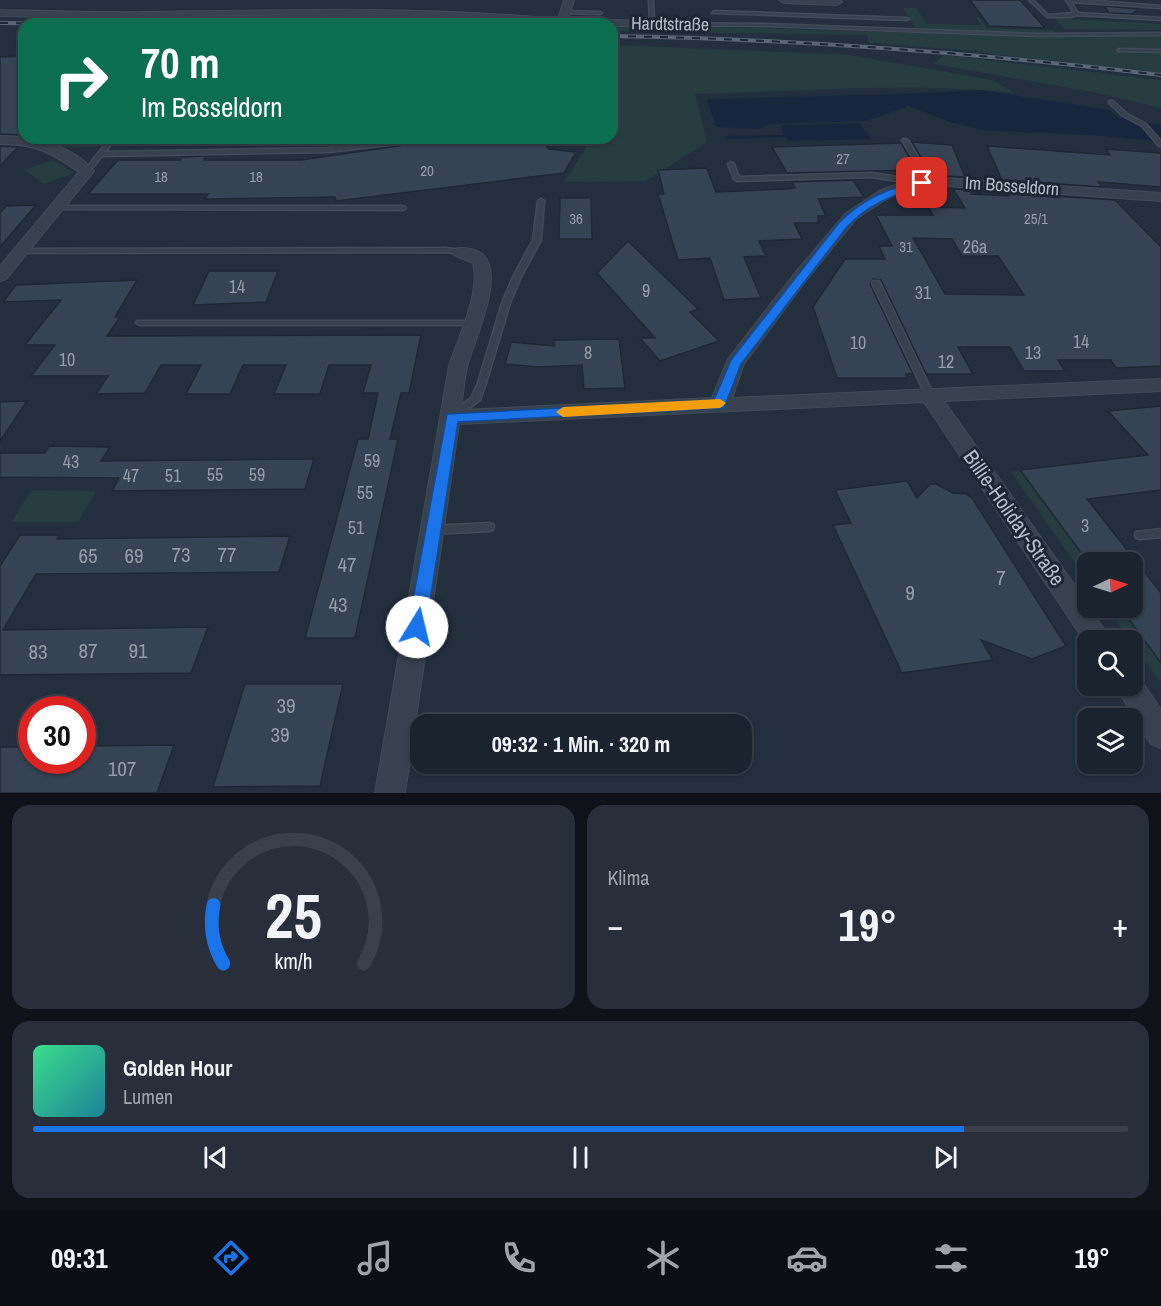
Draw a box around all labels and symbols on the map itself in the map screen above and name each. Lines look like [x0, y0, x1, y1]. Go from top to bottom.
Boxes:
street label: Hardtstraße [631, 10, 709, 37]
house number: 27 [836, 148, 850, 169]
pin [896, 157, 947, 208]
house number: 20 [420, 160, 434, 181]
house number: 18 [154, 166, 168, 187]
house number: 18 [249, 166, 263, 187]
street label: Im Bosseldorn [964, 170, 1060, 201]
house number: 36 [569, 208, 583, 229]
house number: 25/1 [1024, 208, 1048, 229]
house number: 26a [963, 234, 987, 259]
house number: 31 [899, 236, 913, 257]
house number: 14 [229, 274, 245, 299]
house number: 9 [642, 278, 650, 303]
house number: 31 [915, 280, 932, 305]
house number: 14 [1073, 329, 1089, 354]
house number: 10 [850, 330, 866, 355]
house number: 8 [584, 340, 592, 365]
house number: 13 [1025, 340, 1041, 365]
house number: 10 [59, 347, 75, 372]
house number: 12 [938, 349, 954, 374]
street label: Billie-Holiday-Straße [957, 444, 1072, 591]
house number: 59 [364, 448, 380, 473]
house number: 43 [63, 449, 79, 474]
house number: 55 [207, 462, 223, 487]
house number: 59 [249, 462, 265, 487]
house number: 47 [123, 463, 139, 488]
house number: 51 [165, 463, 182, 488]
house number: 55 [357, 480, 373, 505]
house number: 3 [1081, 513, 1089, 538]
house number: 51 [348, 515, 365, 540]
house number: 73 [171, 540, 191, 569]
house number: 77 [217, 540, 237, 569]
house number: 65 [78, 541, 98, 570]
house number: 69 [124, 541, 144, 570]
house number: 47 [337, 550, 357, 579]
north arrow [1077, 552, 1143, 618]
house number: 7 [996, 563, 1006, 592]
house number: 9 [905, 578, 915, 607]
house number: 43 [328, 590, 348, 619]
position arrow [385, 595, 449, 659]
house number: 87 [78, 636, 98, 665]
house number: 91 [128, 636, 148, 665]
house number: 83 [28, 637, 48, 666]
house number: 39 [276, 691, 296, 720]
speed limit sign: 30 [18, 696, 96, 774]
house number: 39 [270, 720, 290, 749]
house number: 107 [108, 754, 136, 783]

